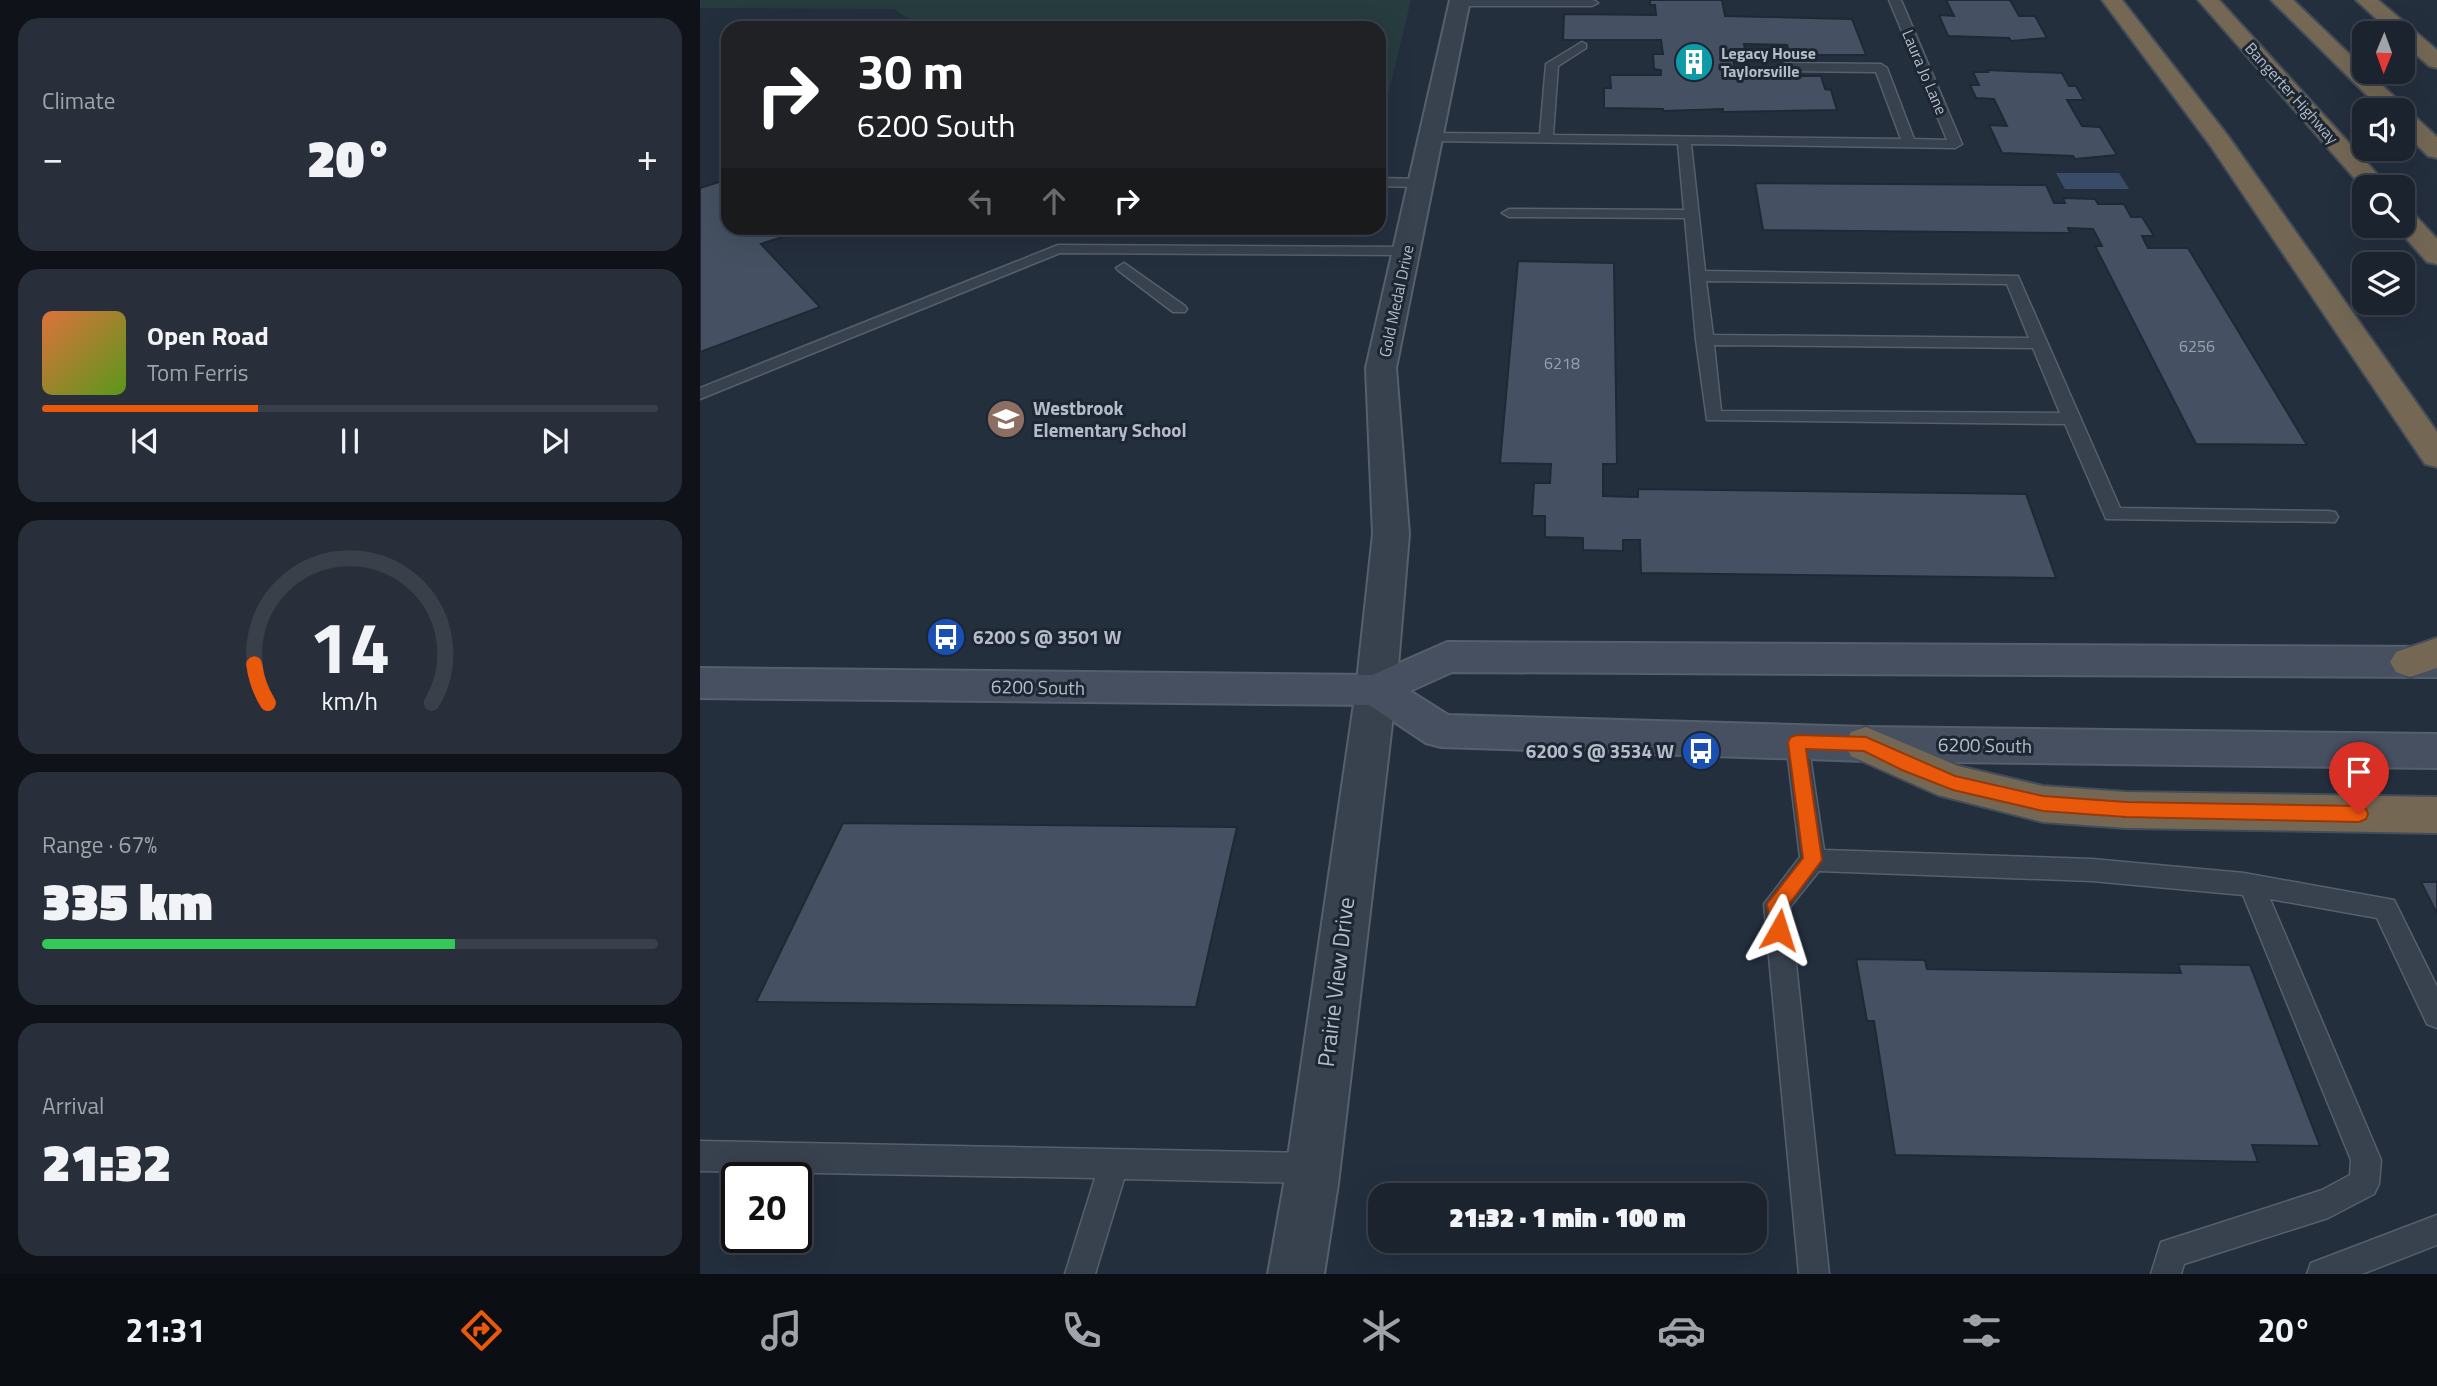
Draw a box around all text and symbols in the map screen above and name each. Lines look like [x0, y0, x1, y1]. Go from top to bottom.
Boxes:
north arrow [2352, 21, 2415, 84]
map controls [2352, 21, 2415, 315]
street label: Laura Jo Lane [1896, 26, 1954, 118]
text: 30 m [857, 33, 964, 108]
street label: Bangerter Highway [2240, 37, 2345, 149]
building icon: Legacy House Taylorsville [1673, 41, 1715, 83]
place label: Legacy House Taylorsville [1721, 41, 1816, 83]
icon: right [742, 49, 833, 140]
text: Climate [42, 83, 115, 118]
button: sound [2352, 98, 2415, 161]
text: 6200 South [857, 101, 1015, 149]
text: 20° [307, 118, 393, 197]
text: − [42, 128, 63, 186]
text: + [637, 128, 658, 186]
button: search [2352, 175, 2415, 238]
icon: left [962, 182, 1000, 220]
icon: ahead [1035, 182, 1073, 220]
icon: right [1108, 182, 1146, 220]
street label: Gold Medal Drive [1372, 243, 1420, 359]
button: layers [2352, 252, 2415, 315]
text: Open Road [147, 316, 269, 355]
house number: 6256 [2179, 334, 2215, 358]
house number: 6218 [1544, 351, 1580, 375]
text: Tom Ferris [147, 355, 248, 390]
place label: Westbrook Elementary School [1033, 393, 1187, 444]
school or university icon: Westbrook Elementary School [985, 398, 1027, 440]
icon: previous [126, 422, 164, 460]
icon: pause [331, 422, 369, 460]
icon: next [536, 422, 574, 460]
text: 14 [309, 591, 391, 701]
bus stop icon: 6200 S @ 3501 W [925, 616, 967, 658]
place label: 6200 S @ 3501 W [973, 622, 1122, 651]
street label: 6200 South [991, 671, 1085, 702]
text: km/h [322, 682, 378, 720]
street label: 6200 South [1938, 729, 2032, 760]
bus stop icon: 6200 S @ 3534 W [1680, 730, 1722, 772]
place label: 6200 S @ 3534 W [1526, 736, 1674, 765]
pin [2329, 742, 2389, 814]
icon: arrive [2340, 753, 2378, 791]
text: Range · 67% [42, 827, 157, 862]
text: 335 km [42, 861, 213, 940]
position arrow [1742, 893, 1816, 967]
street label: Prairie View Drive [1308, 895, 1363, 1069]
text: Arrival [42, 1088, 104, 1123]
text: 21:32 [42, 1122, 171, 1201]
speed limit sign: 20 [721, 1162, 812, 1253]
text: 21:32 · 1 min · 100 m [1449, 1198, 1686, 1237]
text: 21:31 [126, 1306, 205, 1354]
icon: directions [457, 1306, 506, 1355]
icon: music [757, 1306, 806, 1355]
icon: phone [1057, 1306, 1106, 1355]
icon: climate [1357, 1306, 1406, 1355]
icon: car [1657, 1306, 1706, 1355]
icon: filters [1957, 1306, 2006, 1355]
text: 20° [2258, 1306, 2311, 1354]

